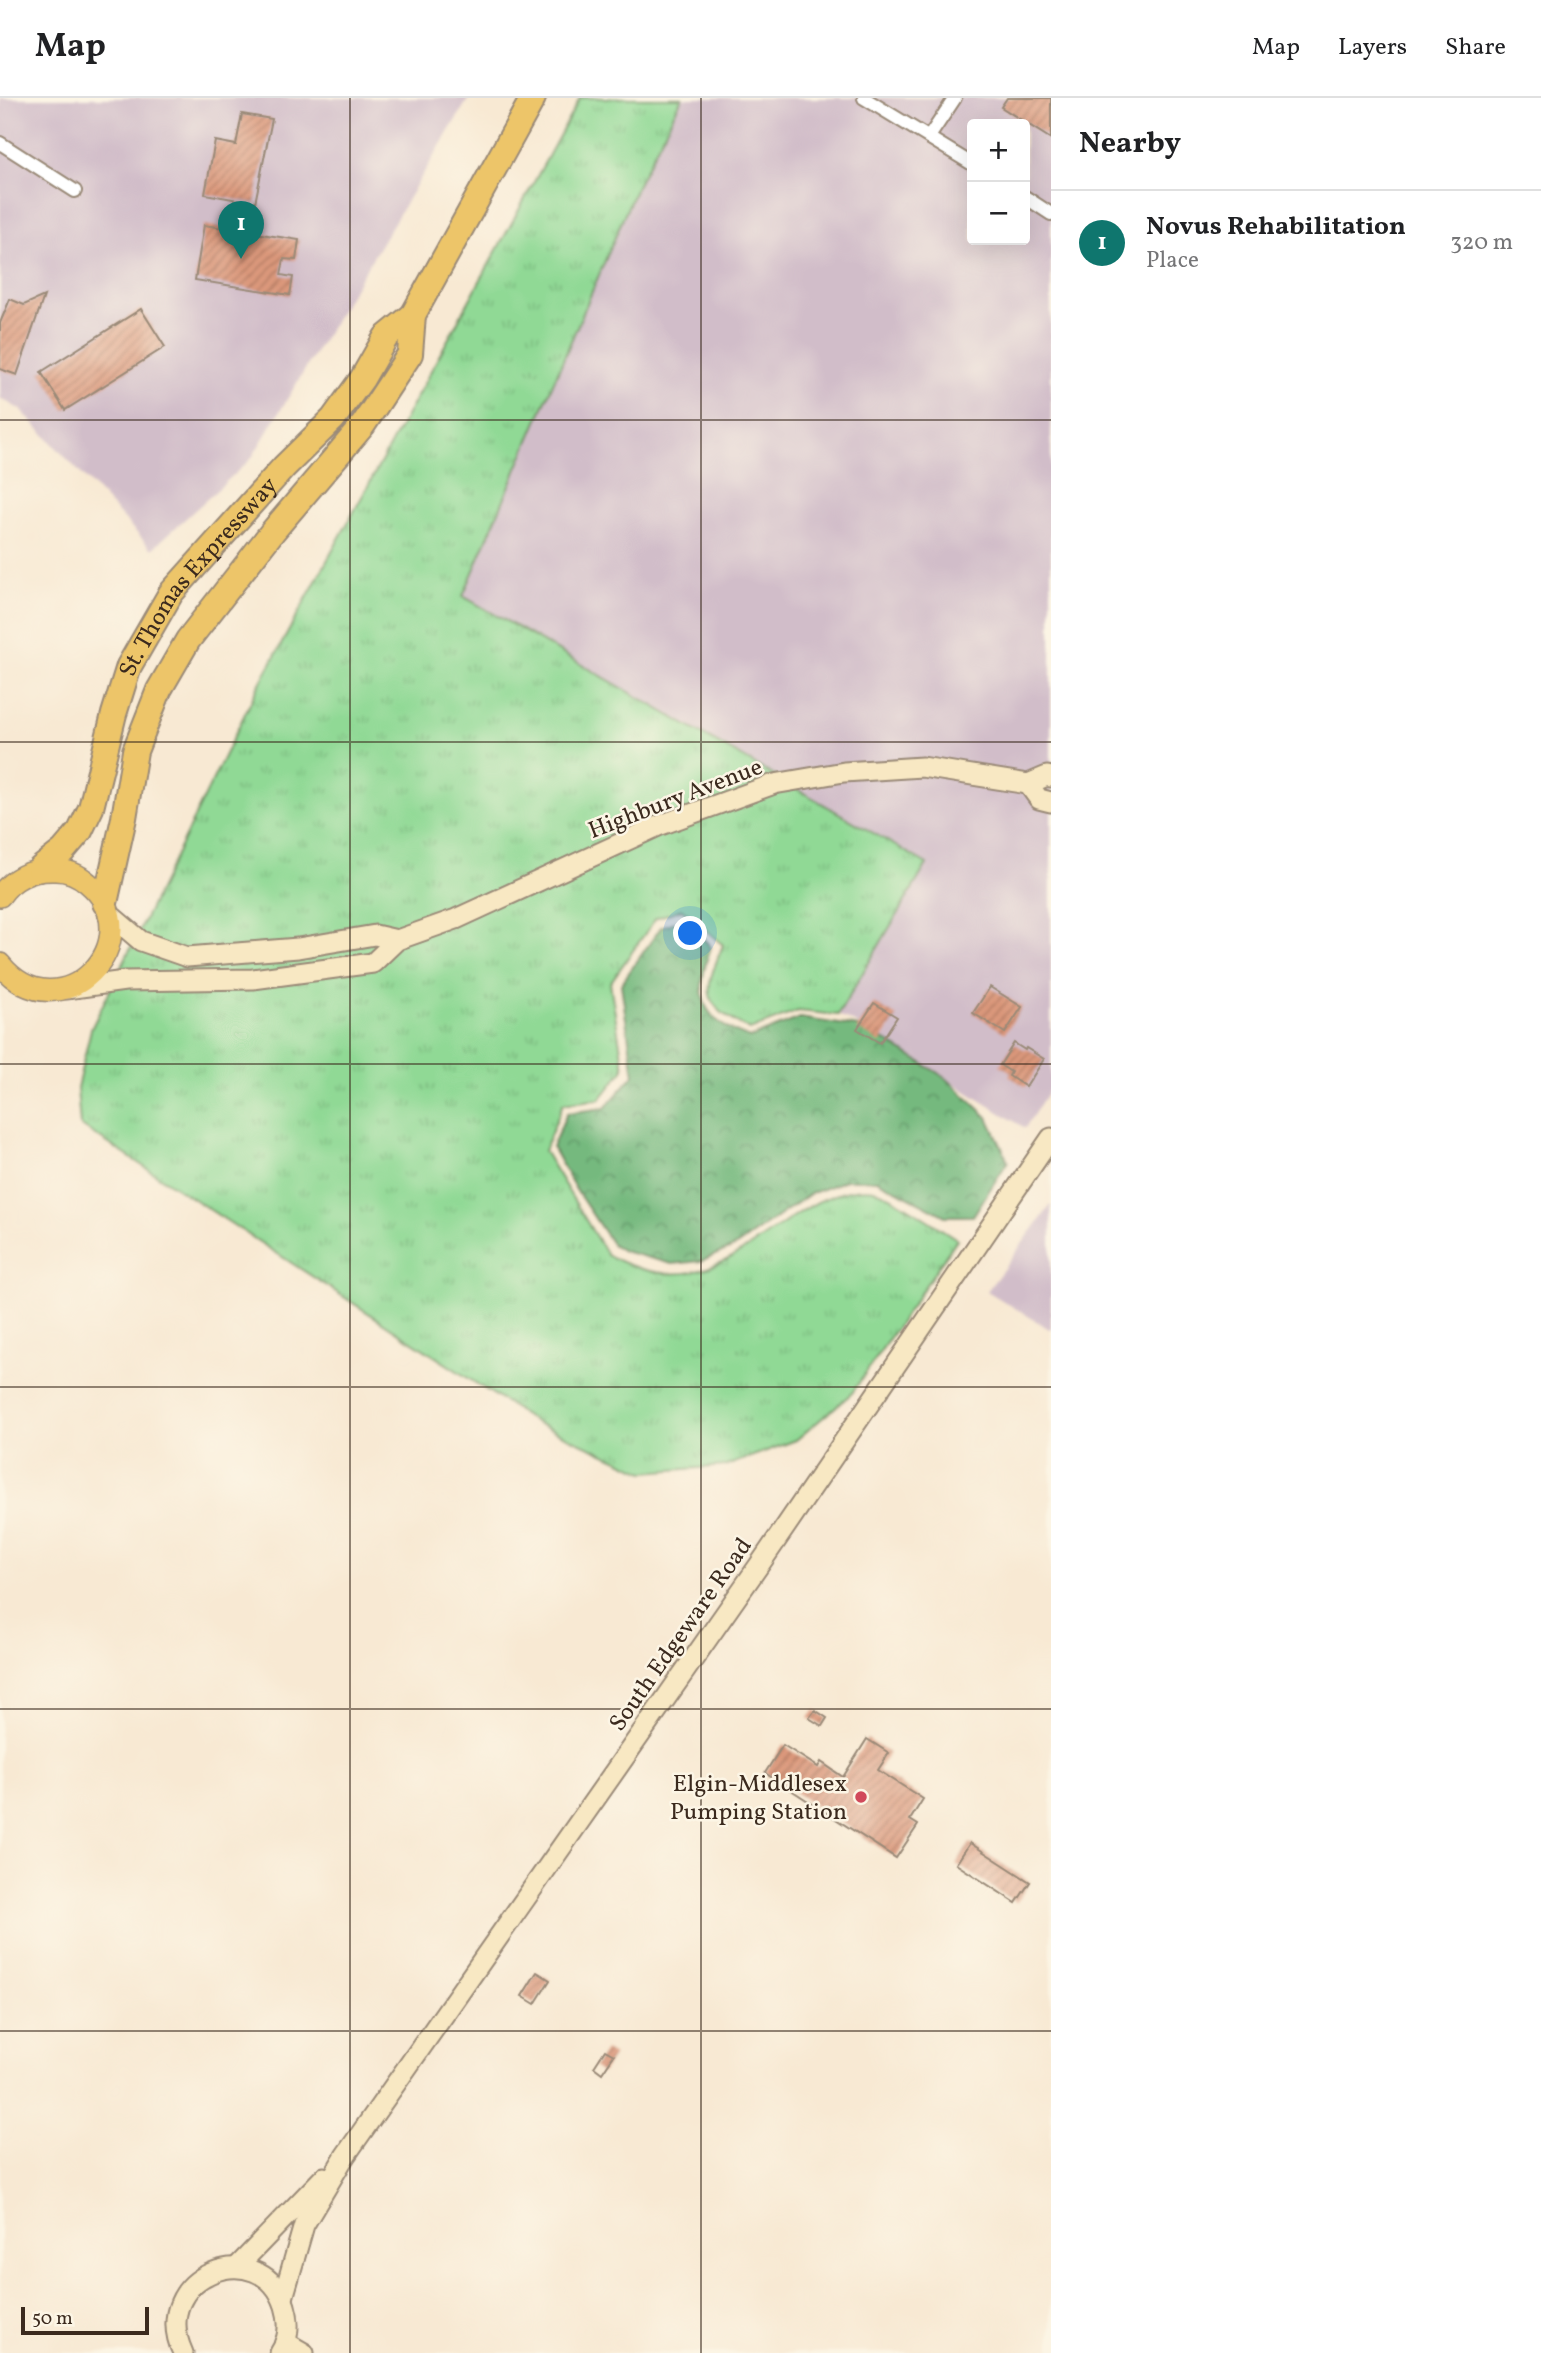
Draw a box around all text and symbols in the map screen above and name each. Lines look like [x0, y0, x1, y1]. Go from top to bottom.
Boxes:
text: Map [35, 25, 106, 71]
text: Map [1252, 31, 1300, 65]
text: Layers [1338, 31, 1407, 65]
text: Share [1445, 31, 1506, 65]
map controls [967, 119, 1030, 245]
button: + [967, 119, 1030, 182]
text: Nearby [1079, 123, 1181, 165]
button: − [967, 182, 1030, 245]
pin: 1 [218, 201, 264, 259]
text: Novus Rehabilitation [1146, 209, 1406, 245]
text: 1 [1097, 227, 1107, 259]
text: 320 m [1450, 227, 1513, 259]
text: Place [1146, 245, 1199, 277]
street label: St. Thomas Expressway [112, 470, 286, 681]
street label: Highbury Avenue [584, 751, 768, 849]
your location [673, 916, 707, 950]
street label: South Edgeware Road [602, 1531, 761, 1739]
place label: Elgin-Middlesex Pumping Station [670, 1768, 847, 1830]
marker: Elgin-Middlesex Pumping Station [853, 1789, 869, 1805]
scale bar [21, 2304, 149, 2336]
text: 50 m [32, 2306, 73, 2332]

